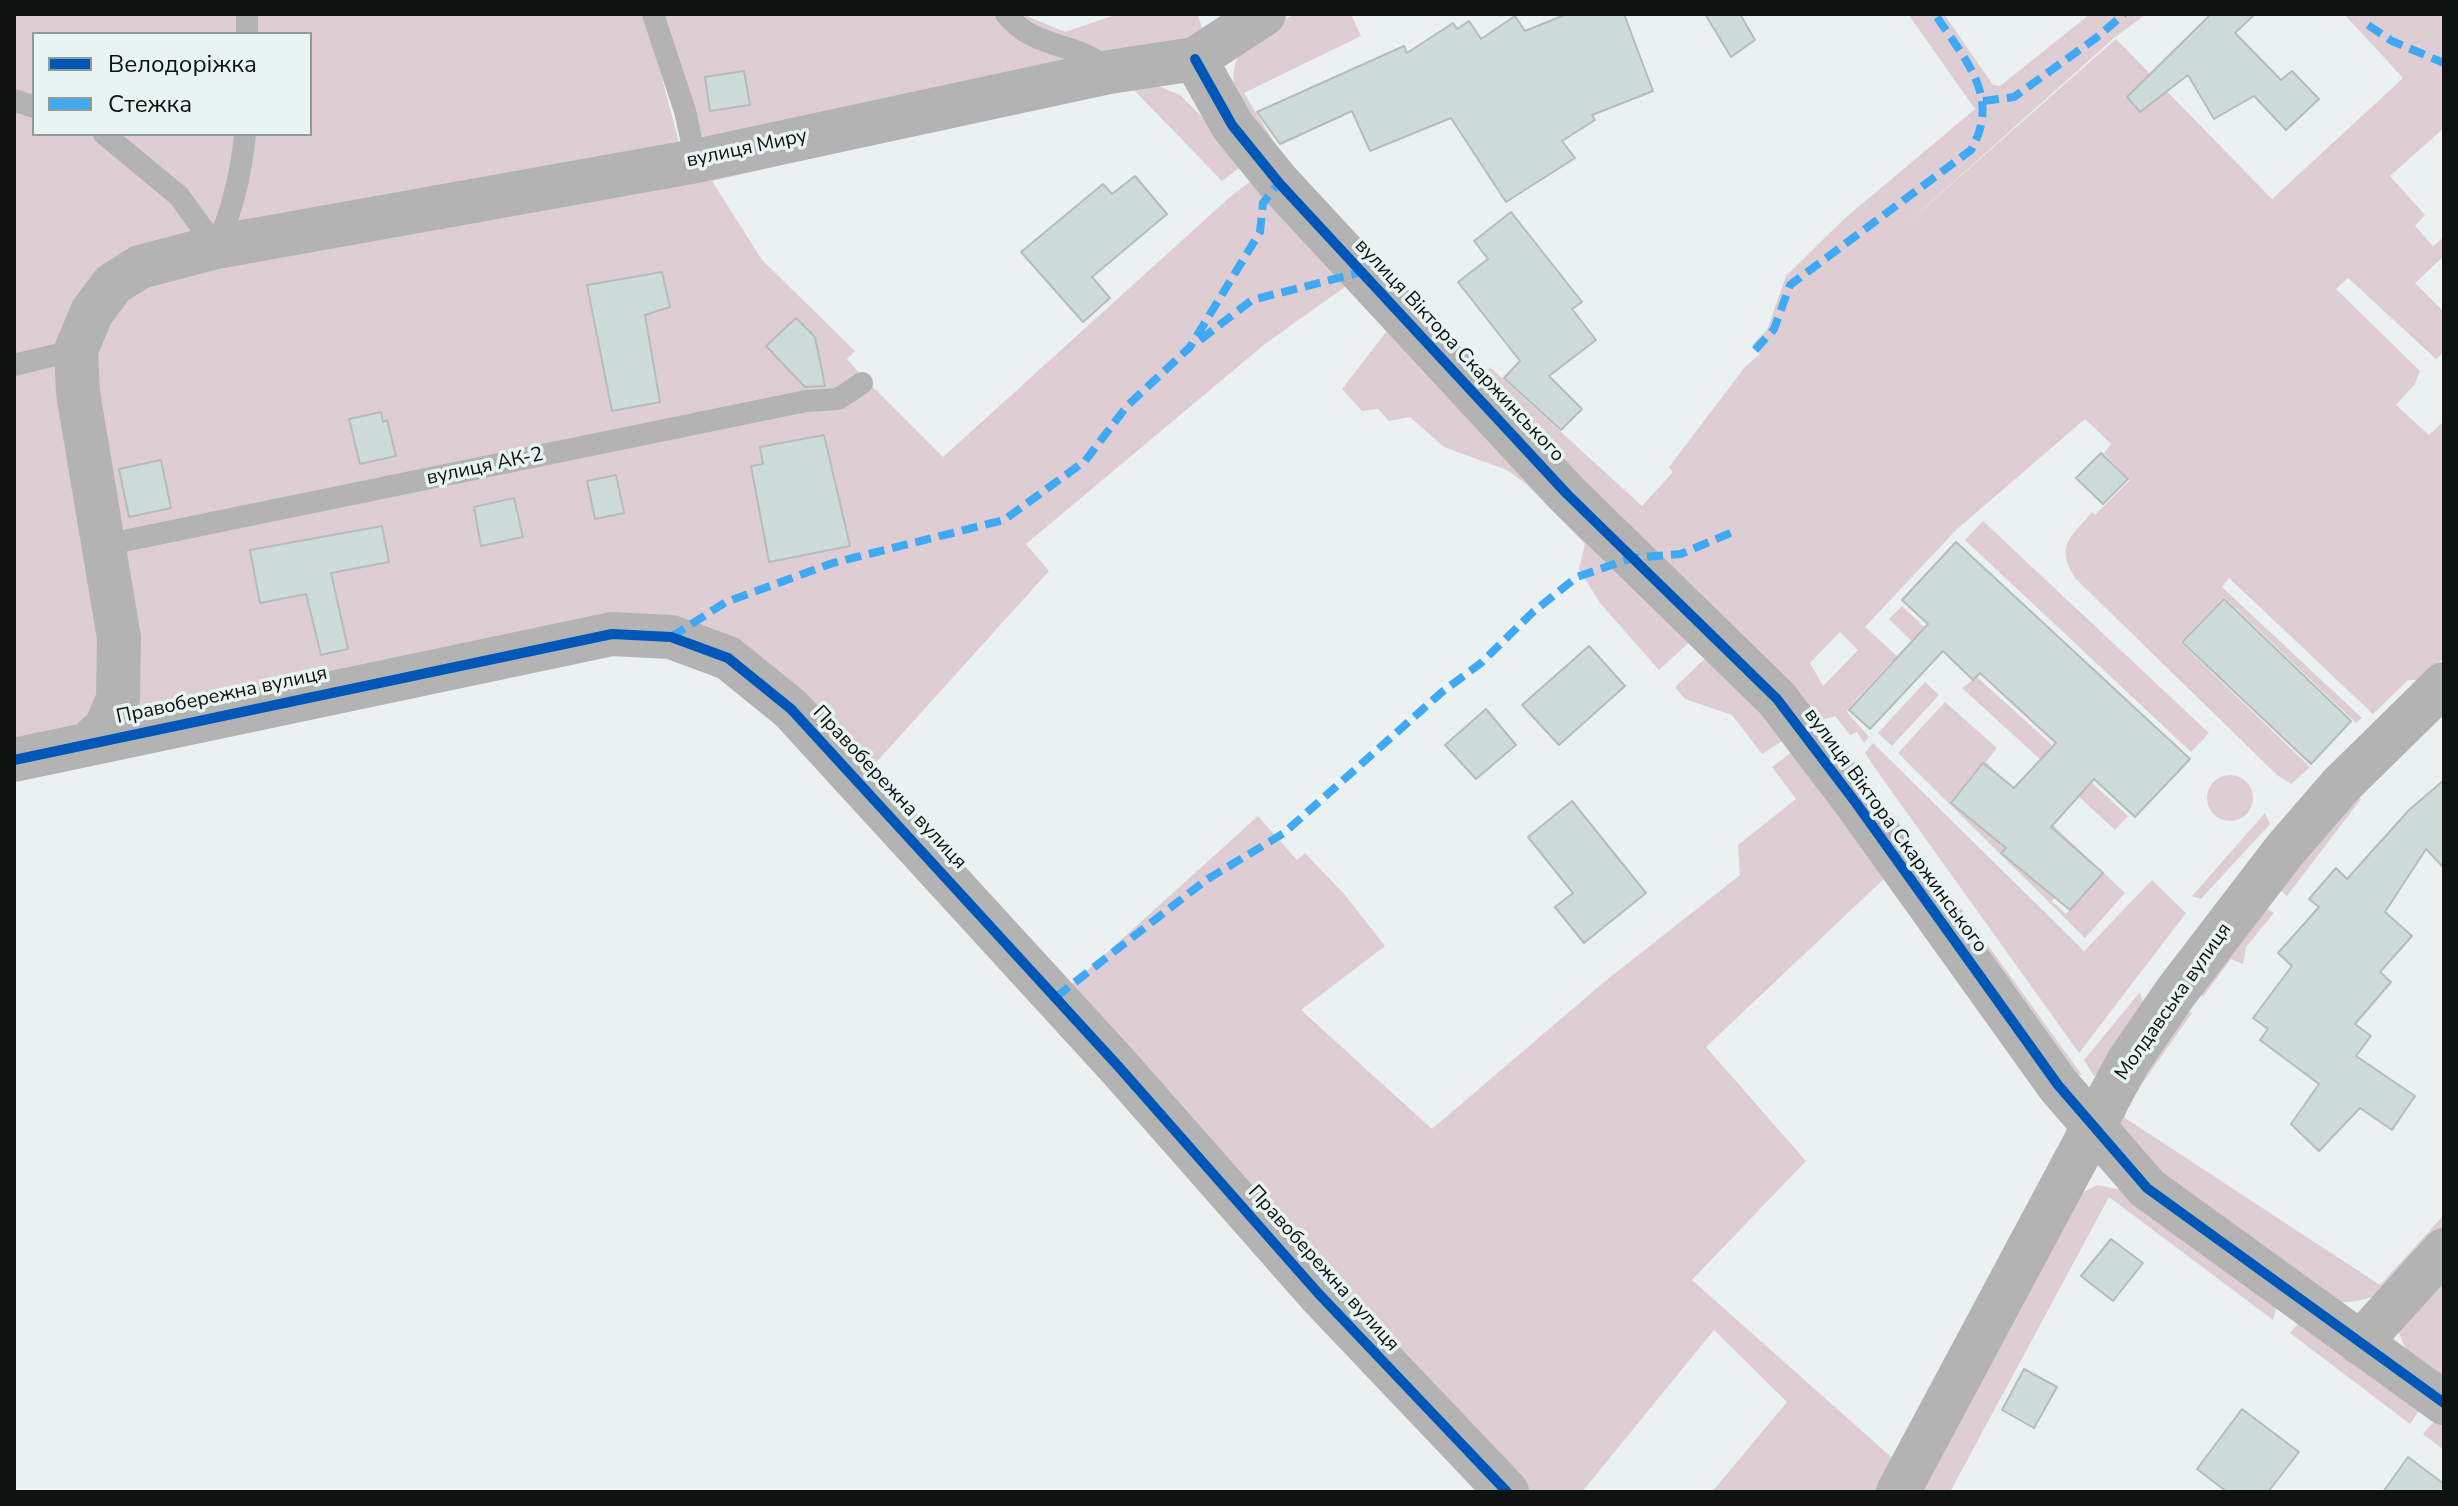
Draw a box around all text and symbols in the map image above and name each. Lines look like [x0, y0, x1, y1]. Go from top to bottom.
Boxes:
legend [32, 32, 312, 136]
text: Велодоріжка [108, 48, 257, 80]
text: Стежка [108, 88, 192, 120]
street label: вулиця Миру [684, 124, 810, 174]
street label: вулиця Віктора Скаржинського [1349, 234, 1569, 468]
street label: вулиця АК-2 [424, 443, 546, 491]
street label: Правобережна вулиця [114, 662, 330, 730]
street label: Правобережна вулиця [807, 701, 971, 875]
street label: вулиця Віктора Скаржинського [1798, 704, 1992, 958]
street label: Молдавська вулиця [2111, 919, 2237, 1085]
street label: Правобережна вулиця [1242, 1181, 1404, 1357]

